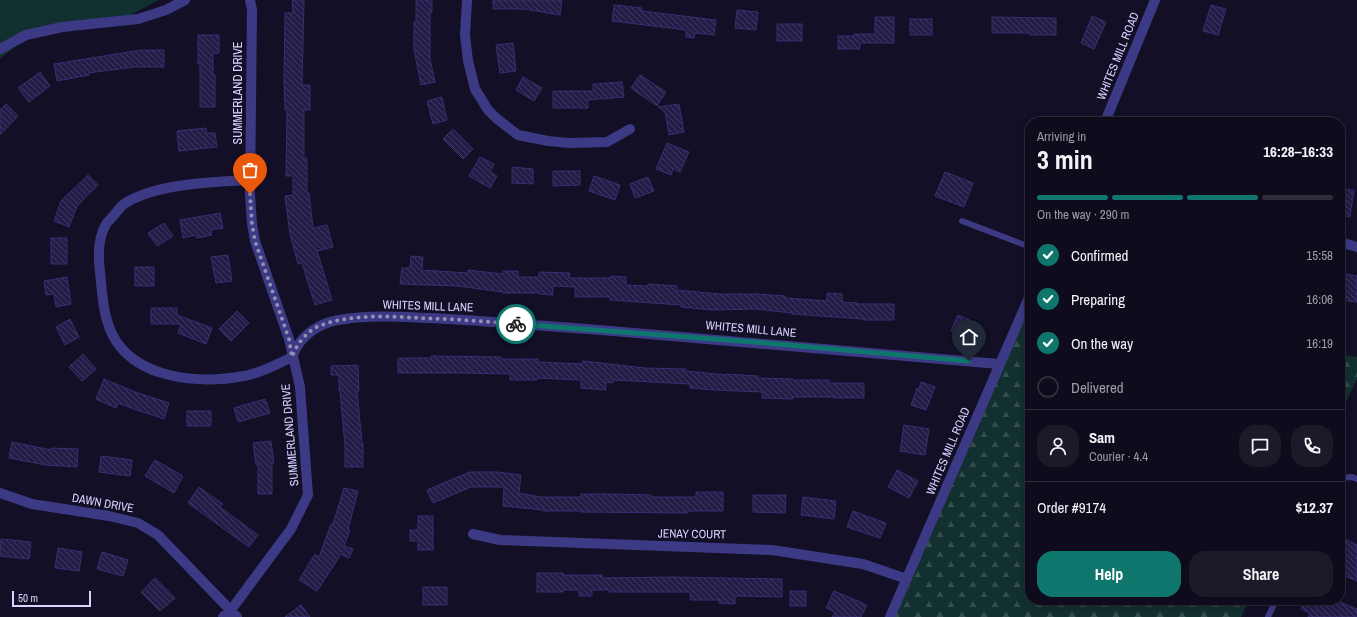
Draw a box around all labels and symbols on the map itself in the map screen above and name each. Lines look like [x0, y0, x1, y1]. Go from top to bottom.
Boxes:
street label: WHITES MILL ROAD [1093, 10, 1143, 102]
street label: SUMMERLAND DRIVE [230, 42, 246, 144]
pin [233, 153, 267, 194]
street label: WHITES MILL LANE [382, 296, 474, 316]
courier [496, 304, 536, 344]
street label: WHITES MILL LANE [705, 317, 797, 341]
pin [952, 320, 986, 361]
street label: SUMMERLAND DRIVE [278, 383, 302, 487]
street label: WHITES MILL ROAD [922, 405, 974, 497]
street label: DAWN DRIVE [71, 490, 135, 516]
street label: JENAY COURT [658, 525, 726, 543]
scale bar [12, 589, 91, 608]

